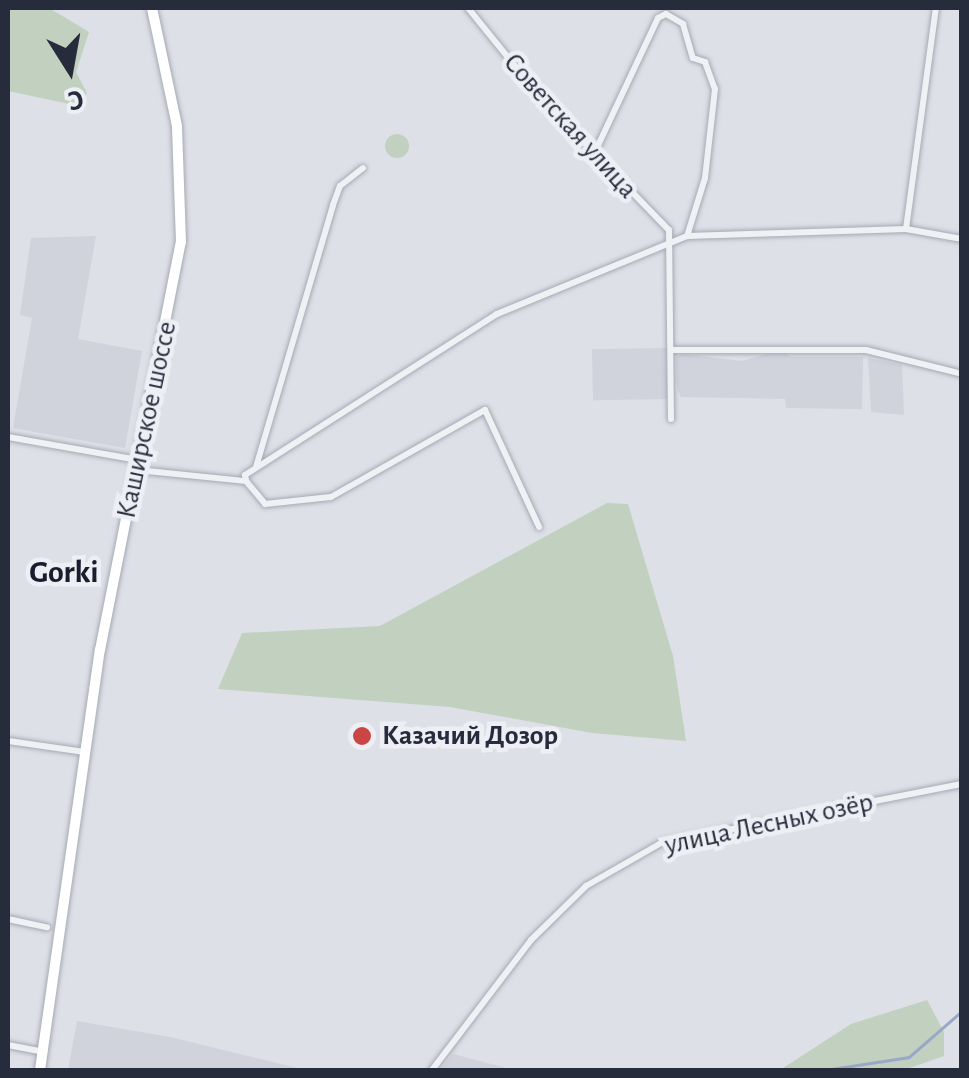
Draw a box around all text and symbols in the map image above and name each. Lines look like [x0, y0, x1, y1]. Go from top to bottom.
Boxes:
north arrow [20, 20, 120, 120]
street label: Советская улица [496, 46, 644, 206]
text: С [65, 84, 86, 115]
street label: Каширское шоссе [110, 318, 184, 522]
district label: Gorki [29, 553, 99, 591]
place label: Казачий Дозор [382, 719, 558, 753]
marker: Казачий Дозор [351, 725, 373, 747]
street label: улица Лесных озёр [662, 786, 876, 862]

